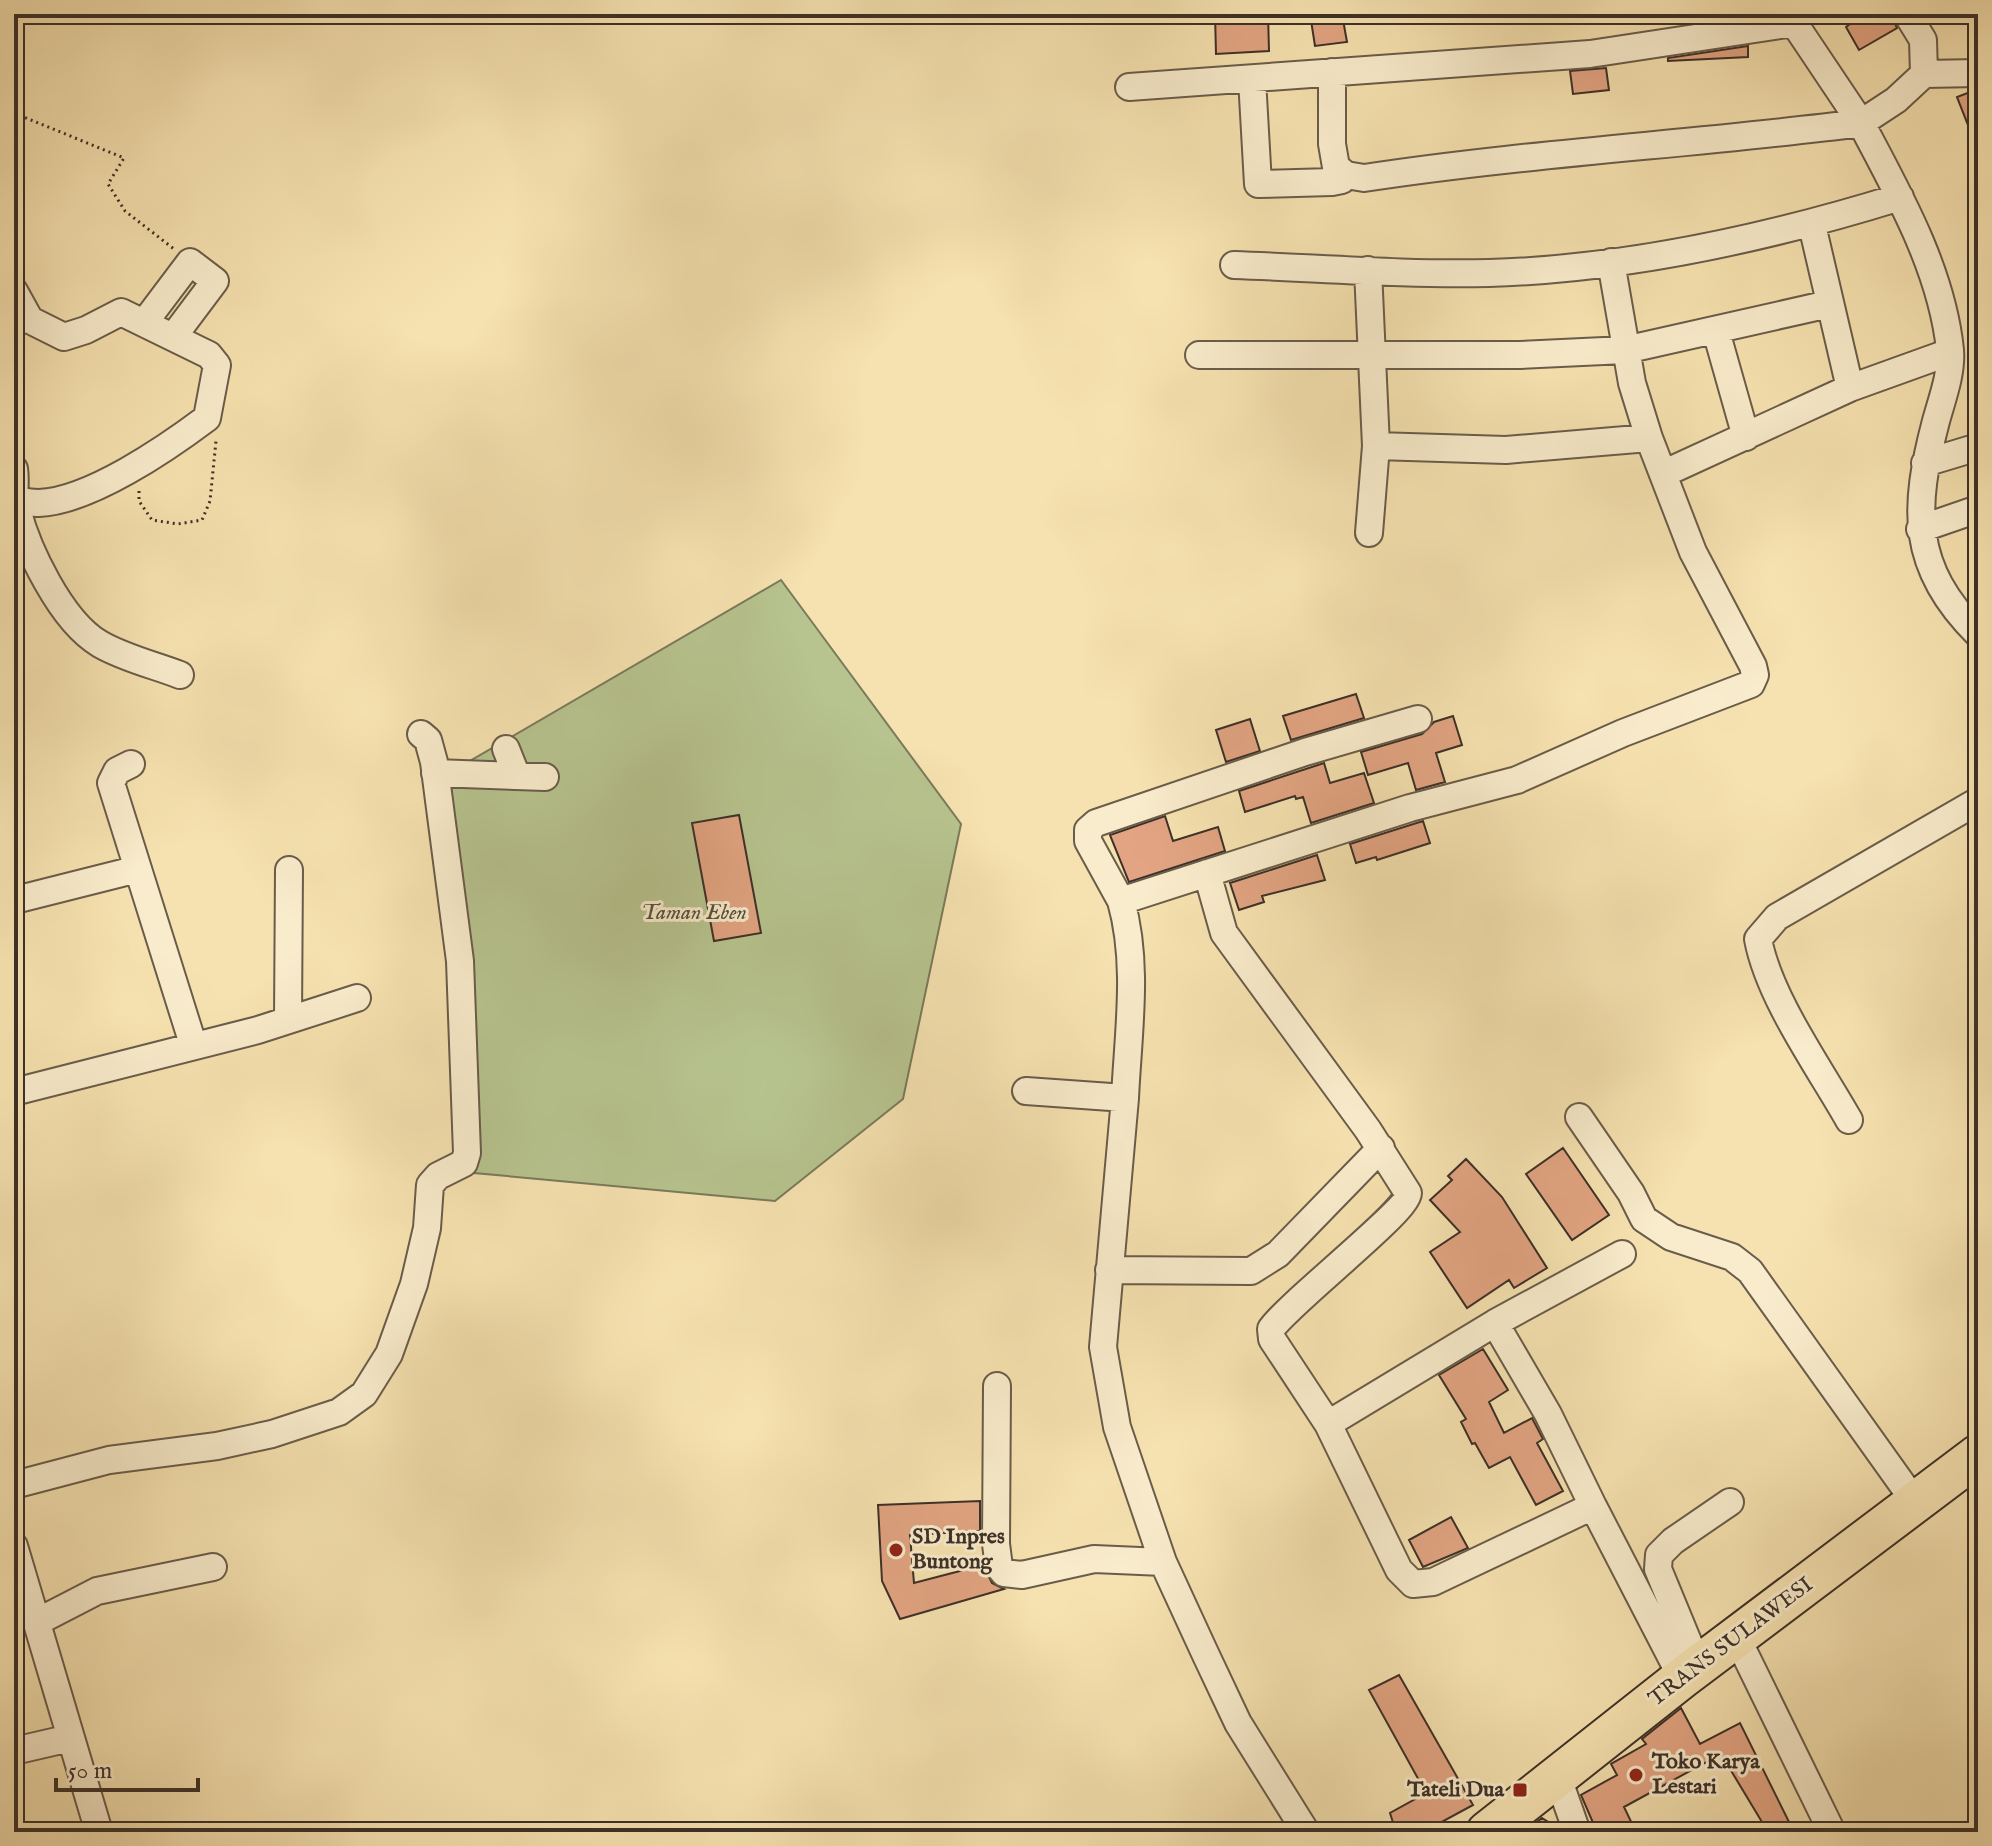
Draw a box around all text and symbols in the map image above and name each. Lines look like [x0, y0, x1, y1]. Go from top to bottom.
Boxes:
park label: Taman Eben [641, 899, 747, 927]
place label: SD Inpres Buntong [912, 1523, 1005, 1576]
marker: SD Inpres Buntong [887, 1541, 905, 1559]
street label: TRANS SULAWESI [1643, 1571, 1819, 1713]
scale bar [56, 1742, 198, 1792]
place label: Toko Karya Lestari [1651, 1748, 1760, 1801]
text: 50 m [68, 1756, 112, 1787]
marker: Toko Karya Lestari [1627, 1766, 1645, 1784]
place label: Tateli Dua [1406, 1776, 1504, 1804]
marker: Tateli Dua [1511, 1781, 1529, 1799]

